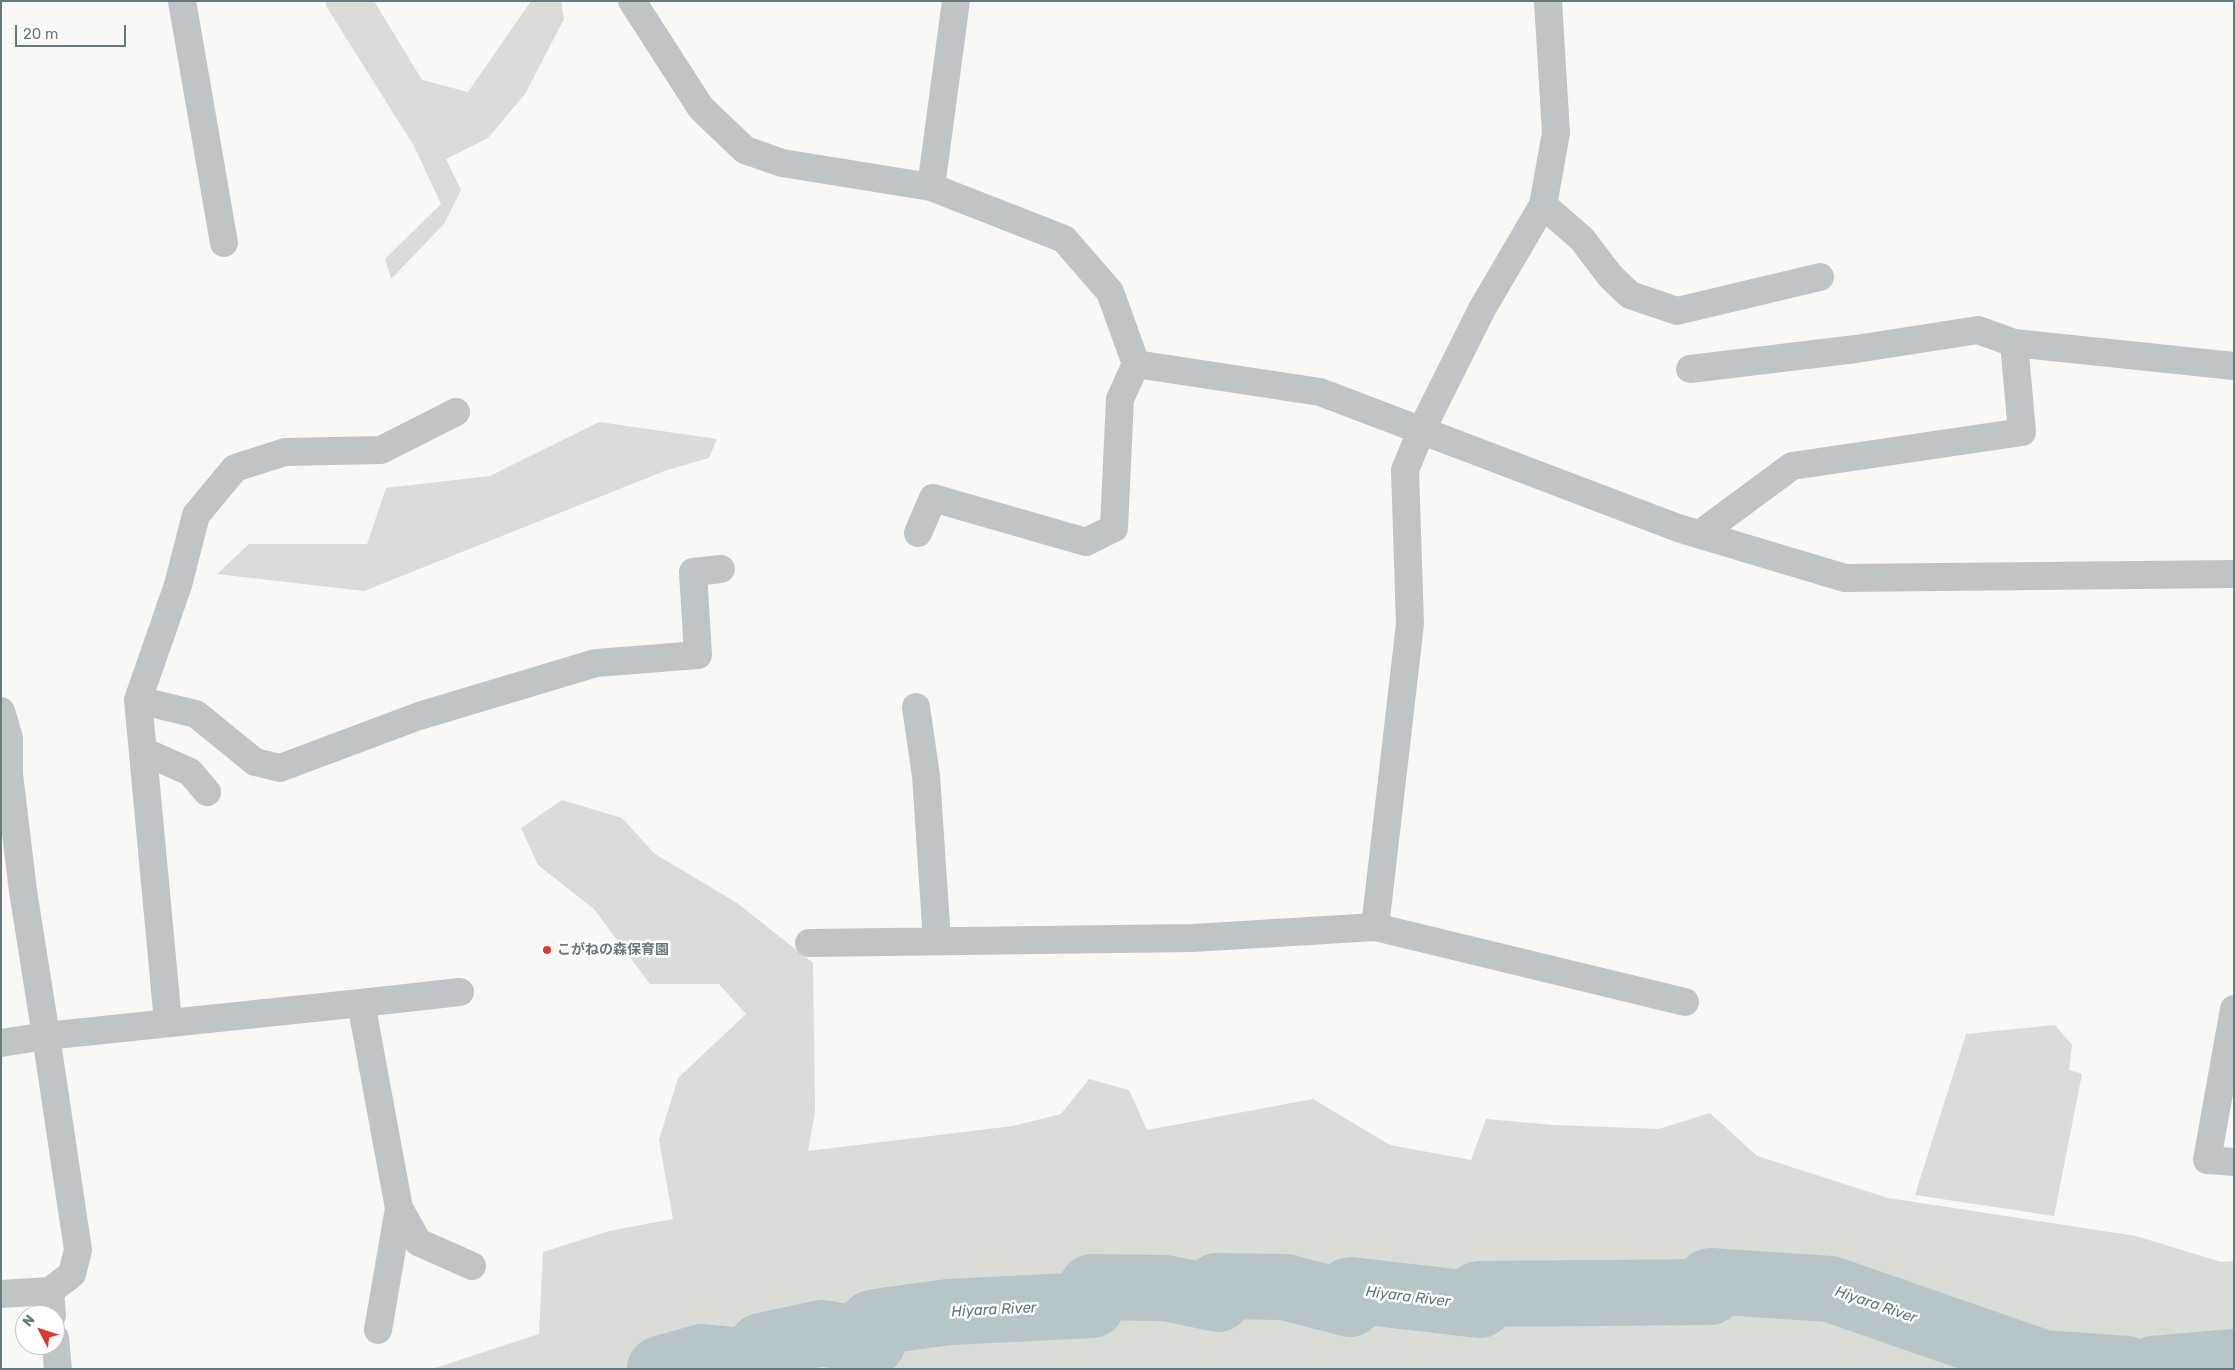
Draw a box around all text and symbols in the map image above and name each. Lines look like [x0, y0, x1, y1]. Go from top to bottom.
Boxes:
scale bar [18, 15, 129, 47]
text: 20 m [23, 25, 58, 43]
place label: こがねの森保育園 [557, 942, 669, 958]
marker: こがねの森保育園 [541, 944, 553, 956]
water label: Hiyara River [1365, 1283, 1451, 1311]
water label: Hiyara River [1833, 1283, 1919, 1327]
water label: Hiyara River [951, 1299, 1037, 1321]
north arrow [15, 1305, 65, 1355]
text: N [19, 1311, 39, 1330]

